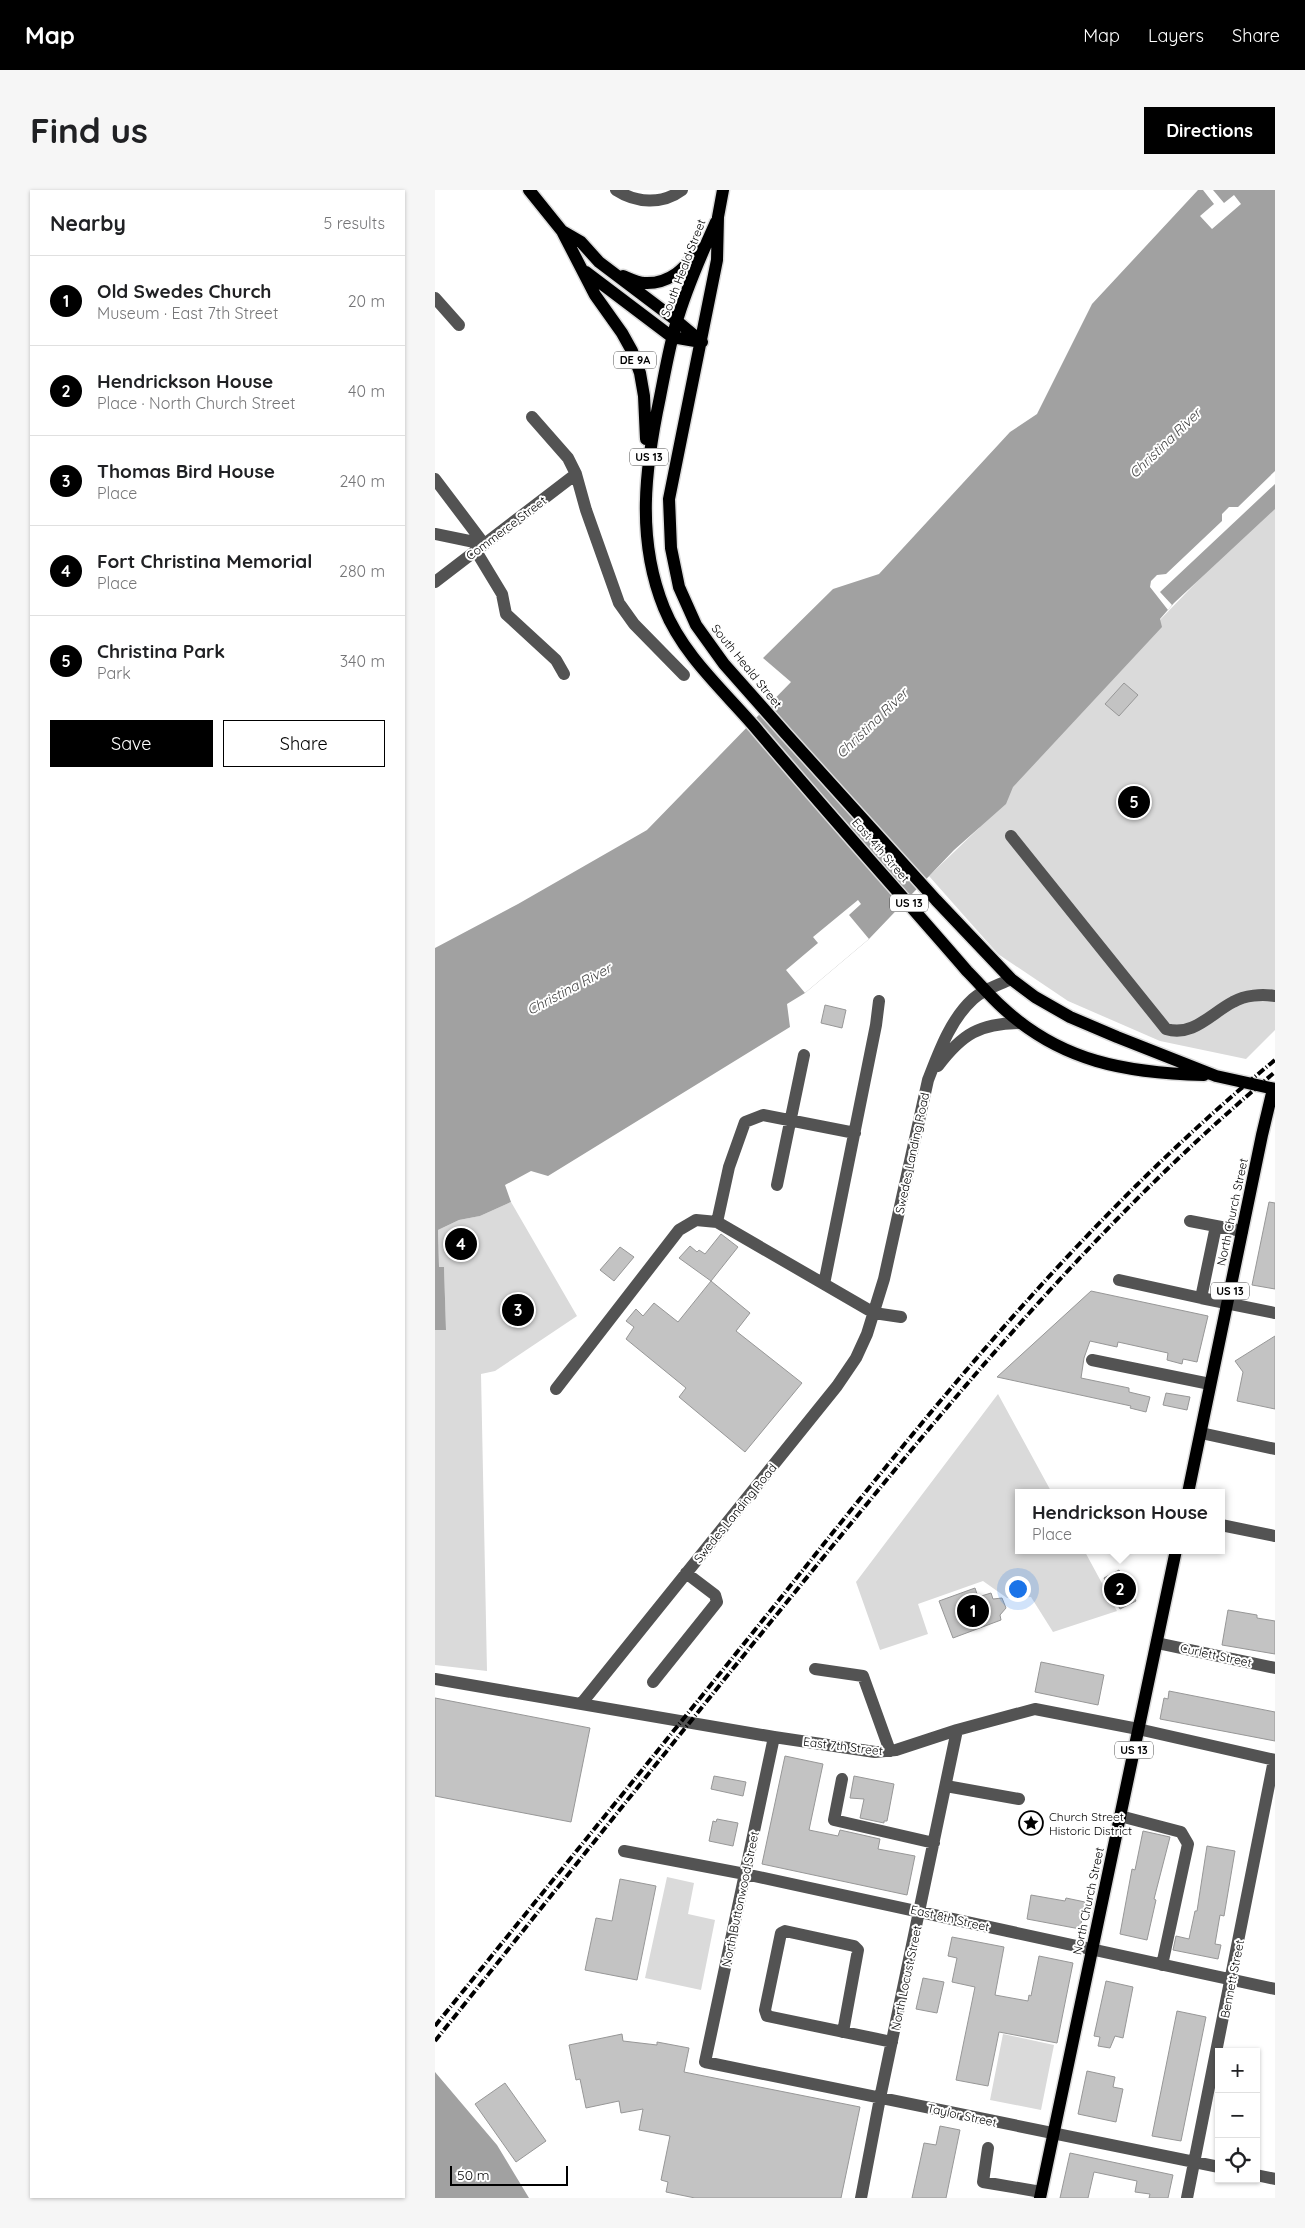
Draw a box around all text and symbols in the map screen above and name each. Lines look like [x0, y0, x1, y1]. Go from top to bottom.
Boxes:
text: Map [25, 20, 75, 50]
text: Map [1083, 24, 1120, 47]
text: Layers [1148, 24, 1204, 47]
text: Share [1232, 24, 1280, 47]
button: Directions [1144, 107, 1275, 154]
text: Find us [30, 108, 148, 152]
text: Nearby [50, 210, 126, 236]
text: 5 results [324, 213, 385, 233]
street label: South Heald Street [657, 217, 709, 319]
text: Old Swedes Church [97, 279, 271, 303]
text: 1 [63, 291, 69, 311]
text: 20 m [348, 291, 385, 311]
text: Museum · East 7th Street [97, 303, 278, 323]
road number: DE 9A [614, 352, 656, 368]
text: Hendrickson House [97, 369, 273, 393]
text: 2 [61, 381, 71, 401]
text: 40 m [348, 381, 385, 401]
text: Place · North Church Street [97, 393, 295, 413]
water label: Christina River [1125, 403, 1206, 482]
road number: US 13 [630, 448, 668, 466]
text: Thomas Bird House [97, 459, 275, 483]
text: 3 [62, 471, 70, 491]
text: 240 m [339, 471, 385, 491]
text: Place [97, 483, 137, 503]
street label: Commerce Street [463, 493, 549, 563]
text: Fort Christina Memorial [97, 549, 312, 573]
text: 4 [61, 561, 71, 581]
text: 280 m [339, 561, 385, 581]
text: Place [97, 573, 137, 593]
street label: South Heald Street [709, 621, 785, 711]
text: Christina Park [97, 639, 225, 663]
text: 5 [61, 651, 71, 671]
text: 340 m [340, 651, 385, 671]
text: Park [97, 663, 131, 683]
water label: Christina River [832, 683, 913, 762]
button: Save [50, 720, 213, 767]
button: Share [223, 720, 385, 767]
pin: 5 [1118, 783, 1150, 821]
street label: East 4th Street [849, 815, 913, 885]
road number: US 13 [890, 894, 928, 911]
water label: Christina River [524, 958, 616, 1019]
street label: Swedes Landing Road [892, 1091, 932, 1215]
street label: North Church Street [1213, 1157, 1251, 1267]
pin: 4 [445, 1225, 477, 1263]
road number: US 13 [1211, 1282, 1249, 1300]
pin: 3 [502, 1291, 534, 1329]
street label: Swedes Landing Road [690, 1460, 780, 1566]
popup [1015, 1489, 1225, 1554]
text: Hendrickson House [1032, 1500, 1208, 1524]
text: Place [1032, 1524, 1072, 1544]
pin: 2 [1104, 1570, 1136, 1608]
your location [1005, 1576, 1031, 1602]
pin: 1 [957, 1592, 989, 1630]
street label: Curlett Street [1179, 1640, 1253, 1670]
street label: East 7th Street [802, 1734, 884, 1758]
road number: US 13 [1115, 1742, 1153, 1758]
place label: Church Street Historic District [1049, 1809, 1132, 1838]
place icon: Church Street Historic District [1018, 1810, 1044, 1836]
street label: North Buttonwood Street [718, 1830, 762, 1968]
street label: North Church Street [1069, 1846, 1107, 1956]
street label: East 8th Street [909, 1902, 991, 1934]
street label: North Locust Street [888, 1924, 924, 2032]
street label: Bennett Street [1217, 1939, 1247, 2019]
map controls [1215, 2048, 1260, 2183]
button: + [1215, 2048, 1260, 2093]
button: − [1215, 2093, 1260, 2138]
street label: Taylor Street [926, 2100, 998, 2130]
button: locate [1215, 2138, 1260, 2183]
scale bar [450, 2163, 567, 2186]
text: 50 m [457, 2166, 490, 2184]

